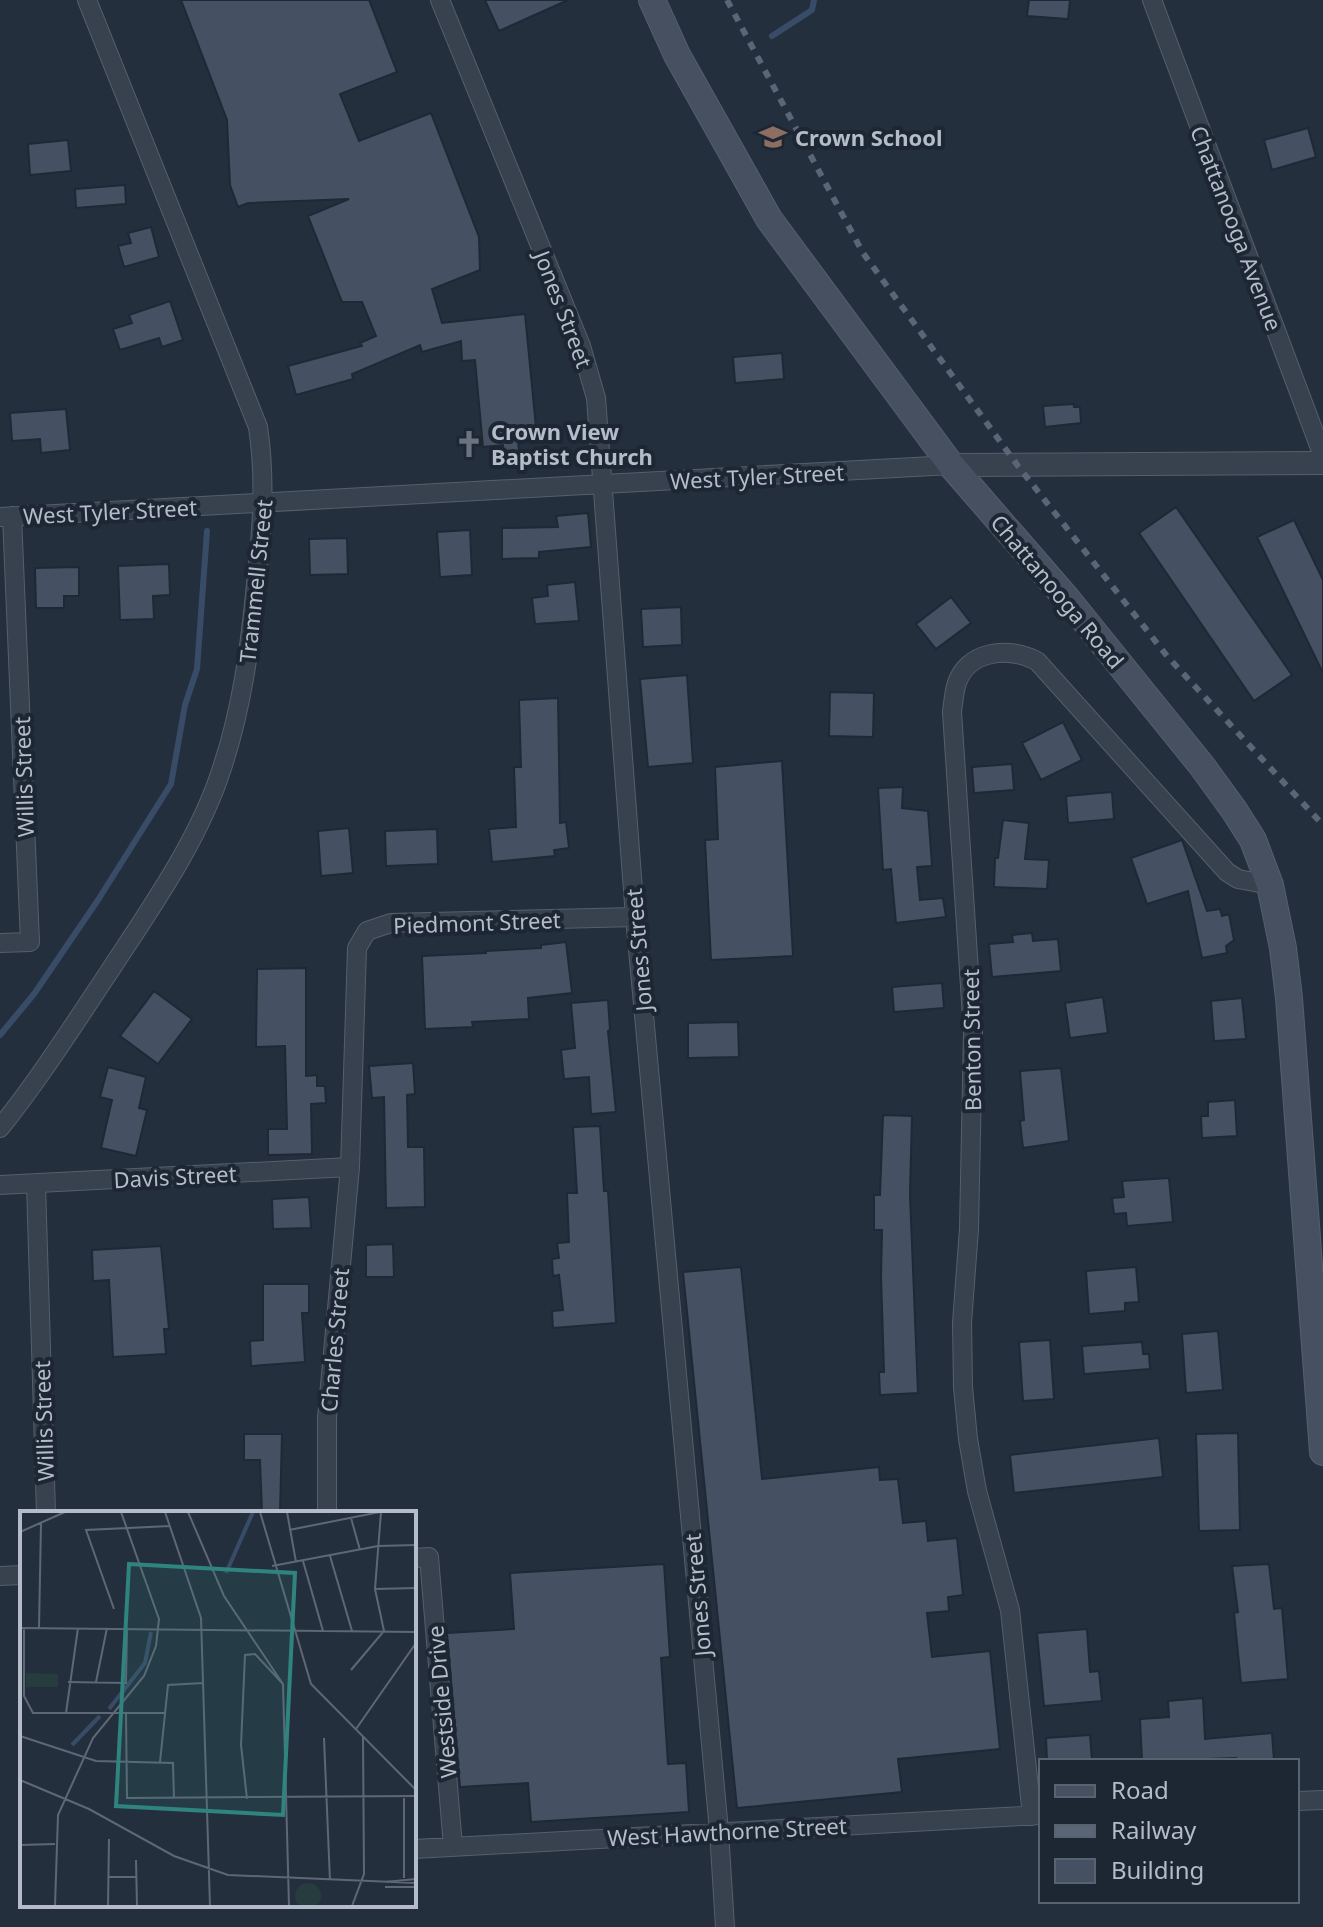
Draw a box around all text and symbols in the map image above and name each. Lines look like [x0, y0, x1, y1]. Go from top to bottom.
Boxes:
street label: Chattanooga Avenue [1184, 121, 1290, 335]
school or university icon: Crown School [758, 122, 788, 152]
place label: Crown School [795, 122, 943, 152]
street label: Jones Street [527, 244, 600, 372]
place label: Crown View Baptist Church [491, 416, 653, 471]
church icon: Crown View Baptist Church [454, 429, 484, 459]
street label: West Tyler Street [669, 456, 845, 496]
street label: West Tyler Street [22, 491, 198, 531]
street label: Trammell Street [232, 498, 279, 664]
street label: Chattanooga Road [985, 508, 1131, 674]
street label: Willis Street [6, 716, 40, 838]
street label: Jones Street [618, 887, 658, 1015]
street label: Piedmont Street [393, 904, 561, 940]
street label: Benton Street [955, 969, 987, 1111]
street label: Davis Street [113, 1158, 237, 1194]
street label: Charles Street [313, 1267, 355, 1413]
street label: Willis Street [26, 1360, 60, 1482]
inset map [20, 1511, 416, 1907]
street label: Jones Street [677, 1532, 717, 1660]
street label: Westside Drive [419, 1624, 463, 1780]
legend [1039, 1759, 1299, 1903]
text: Road [1111, 1773, 1169, 1806]
street label: West Hawthorne Street [607, 1810, 847, 1852]
text: Railway [1111, 1813, 1197, 1846]
text: Building [1111, 1853, 1204, 1886]

